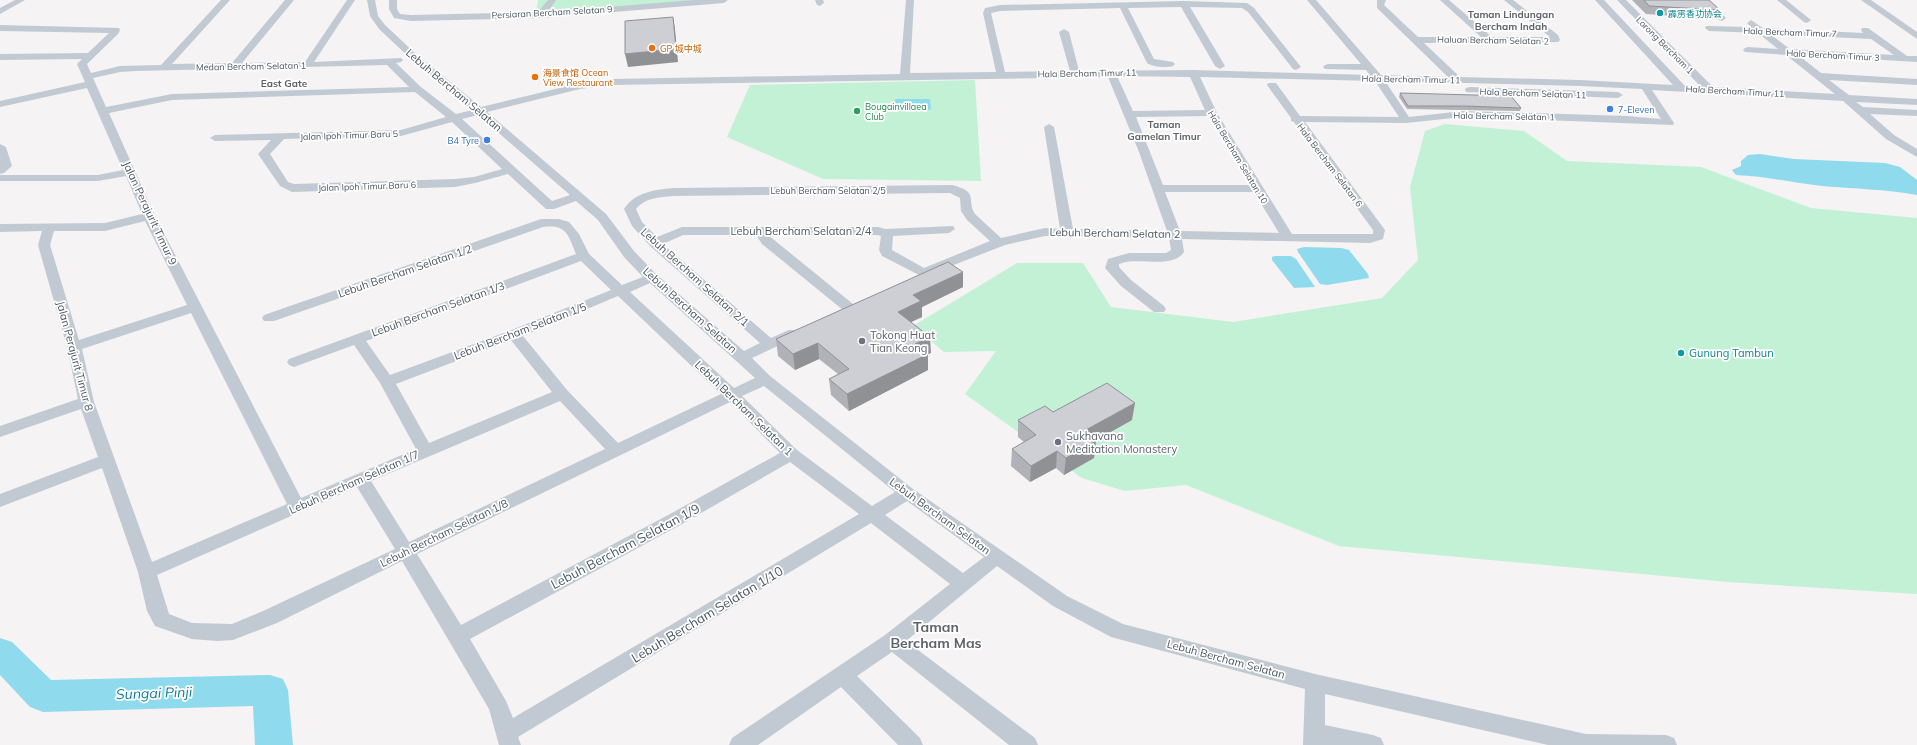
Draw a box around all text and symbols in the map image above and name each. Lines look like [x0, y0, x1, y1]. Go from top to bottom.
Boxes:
street label: Persiaran Bercham Selatan 9 [491, 3, 613, 21]
district label: Taman Lindungan Bercham Indah [1468, 8, 1554, 33]
marker: 霹雳香功协会 [1655, 8, 1665, 18]
place label: 霹雳香功协会 [1668, 8, 1722, 19]
street label: Lorong Bercham 1 [1634, 14, 1696, 76]
street label: Hala Bercham Timur 7 [1743, 25, 1837, 39]
street label: Haluan Bercham Selatan 2 [1437, 34, 1549, 46]
marker: GP 城中城 [647, 43, 657, 53]
place label: GP 城中城 [660, 43, 702, 54]
street label: Lebuh Bercham Selatan [403, 46, 505, 134]
street label: Hala Bercham Timur 3 [1786, 47, 1880, 63]
street label: Medan Bercham Selatan 1 [196, 60, 306, 72]
place label: 海景食馆 Ocean View Restaurant [543, 67, 613, 88]
street label: Hala Bercham Timur 11 [1037, 67, 1137, 79]
marker: 海景食馆 Ocean View Restaurant [530, 72, 540, 82]
street label: Hala Bercham Timur 11 [1361, 73, 1461, 85]
district label: East Gate [261, 77, 308, 90]
street label: Hala Bercham Timur 11 [1685, 83, 1785, 99]
street label: Hala Bercham Selatan 11 [1479, 86, 1587, 100]
place label: Bougainvillaea Club [865, 101, 927, 122]
marker: 7-Eleven [1605, 104, 1615, 114]
place label: 7-Eleven [1618, 104, 1654, 115]
marker: Bougainvillaea Club [852, 106, 862, 116]
street label: Hala Bercham Selatan 10 [1206, 108, 1270, 206]
street label: Hala Bercham Selatan 1 [1453, 110, 1555, 122]
district label: Taman Gamelan Timur [1127, 118, 1201, 143]
street label: Hala Bercham Selatan 6 [1295, 121, 1365, 209]
street label: Jalan Ipoh Timur Baru 5 [300, 128, 399, 142]
place label: B4 Tyre [447, 135, 479, 147]
marker: B4 Tyre [482, 135, 492, 145]
street label: Jalan Perajurit Timur 9 [120, 159, 180, 267]
street label: Jalan Ipoh Timur Baru 6 [318, 179, 416, 193]
street label: Lebuh Bercham Selatan 2/5 [770, 185, 886, 196]
street label: Lebuh Bercham Selatan 2/4 [731, 224, 872, 238]
street label: Lebuh Bercham Selatan 2/1 [638, 225, 752, 329]
street label: Lebuh Bercham Selatan 2 [1049, 225, 1181, 241]
street label: Lebuh Bercham Selatan 1/2 [336, 241, 474, 301]
street label: Lebuh Bercham Selatan [640, 264, 740, 356]
street label: Lebuh Bercham Selatan 1/3 [369, 278, 507, 340]
street label: Lebuh Bercham Selatan 1/5 [452, 299, 589, 363]
street label: Jalan Perajurit Timur 8 [54, 300, 97, 413]
place label: Tokong Huat Tian Keong [870, 328, 935, 355]
marker: Tokong Huat Tian Keong [857, 336, 867, 346]
place label: Gunung Tambun [1689, 346, 1774, 360]
marker: Gunung Tambun [1676, 348, 1686, 358]
street label: Lebuh Bercham Selatan 1 [692, 357, 796, 459]
place label: Sukhavana Meditation Monastery [1066, 429, 1177, 456]
marker: Sukhavana Meditation Monastery [1053, 437, 1063, 447]
street label: Lebuh Bercham Selatan 1/7 [287, 447, 421, 517]
street label: Lebuh Bercham Selatan [887, 475, 993, 557]
street label: Lebuh Bercham Selatan 1/8 [378, 496, 511, 570]
street label: Lebuh Bercham Selatan 1/9 [548, 500, 702, 592]
street label: Lebuh Bercham Selatan 1/10 [628, 562, 786, 666]
district label: Taman Bercham Mas [890, 618, 982, 652]
street label: Lebuh Bercham Selatan [1165, 637, 1287, 681]
water label: Sungai Pinji [116, 683, 193, 703]

